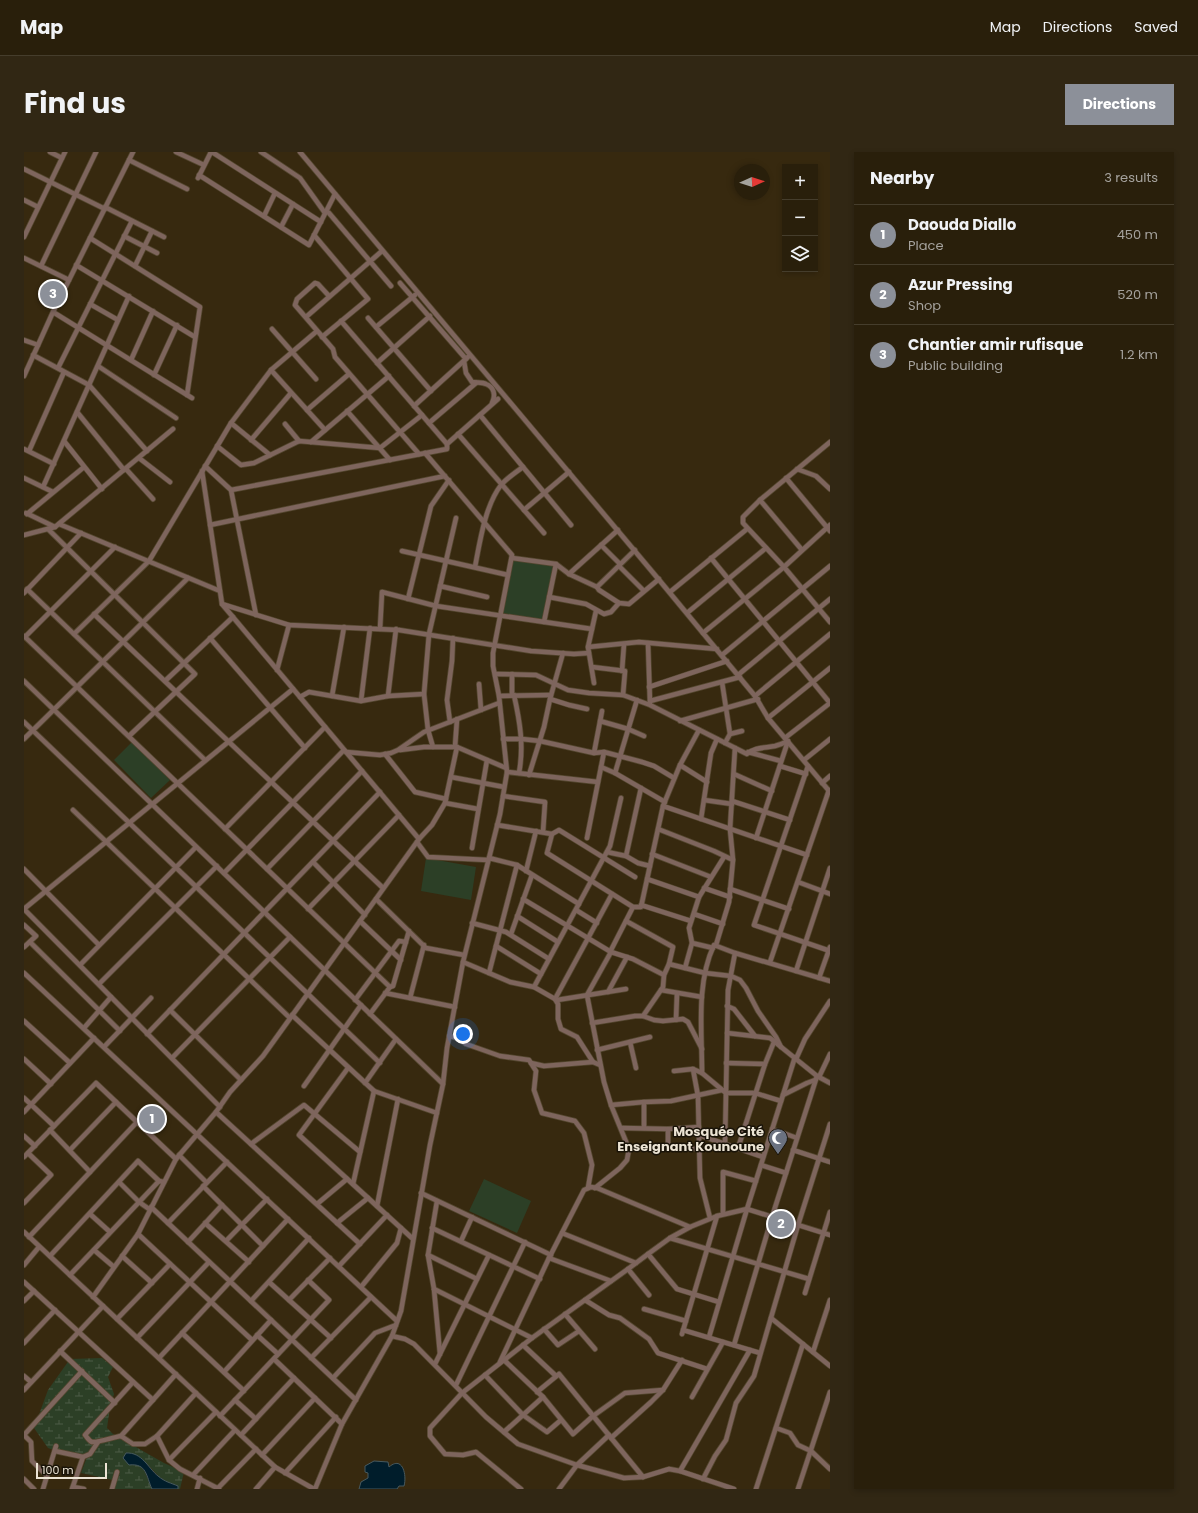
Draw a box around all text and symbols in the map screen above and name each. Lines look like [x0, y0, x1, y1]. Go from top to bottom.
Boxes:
text: Map [20, 14, 63, 41]
text: Map [990, 17, 1021, 37]
text: Directions [1043, 17, 1112, 37]
text: Saved [1134, 17, 1178, 37]
text: Find us [24, 84, 126, 123]
button: Directions [1065, 84, 1174, 125]
north arrow [734, 164, 770, 200]
map controls [782, 164, 818, 272]
button: + [782, 164, 818, 200]
text: Nearby [870, 166, 934, 190]
text: 3 results [1104, 168, 1158, 187]
button: − [782, 200, 818, 236]
text: Daouda Diallo [908, 214, 1016, 235]
text: 1 [881, 225, 885, 244]
text: 450 m [1117, 225, 1158, 244]
button: layers [782, 236, 818, 272]
text: Place [908, 236, 943, 255]
text: Azur Pressing [908, 274, 1013, 295]
pin: 3 [40, 279, 66, 309]
text: 2 [879, 285, 887, 304]
text: 520 m [1117, 285, 1158, 304]
text: Shop [908, 296, 941, 315]
text: Chantier amir rufisque [908, 334, 1084, 355]
text: 3 [879, 345, 887, 364]
text: 1.2 km [1120, 345, 1158, 364]
text: Public building [908, 356, 1003, 375]
your location [453, 1024, 473, 1044]
pin: 1 [139, 1104, 165, 1134]
place label: Mosquée Cité Enseignant Kounoune [617, 1122, 764, 1156]
mosque icon: Mosquée Cité Enseignant Kounoune [767, 1127, 789, 1155]
pin: 2 [768, 1209, 794, 1239]
scale bar [36, 1461, 107, 1480]
text: 100 m [42, 1462, 74, 1478]

